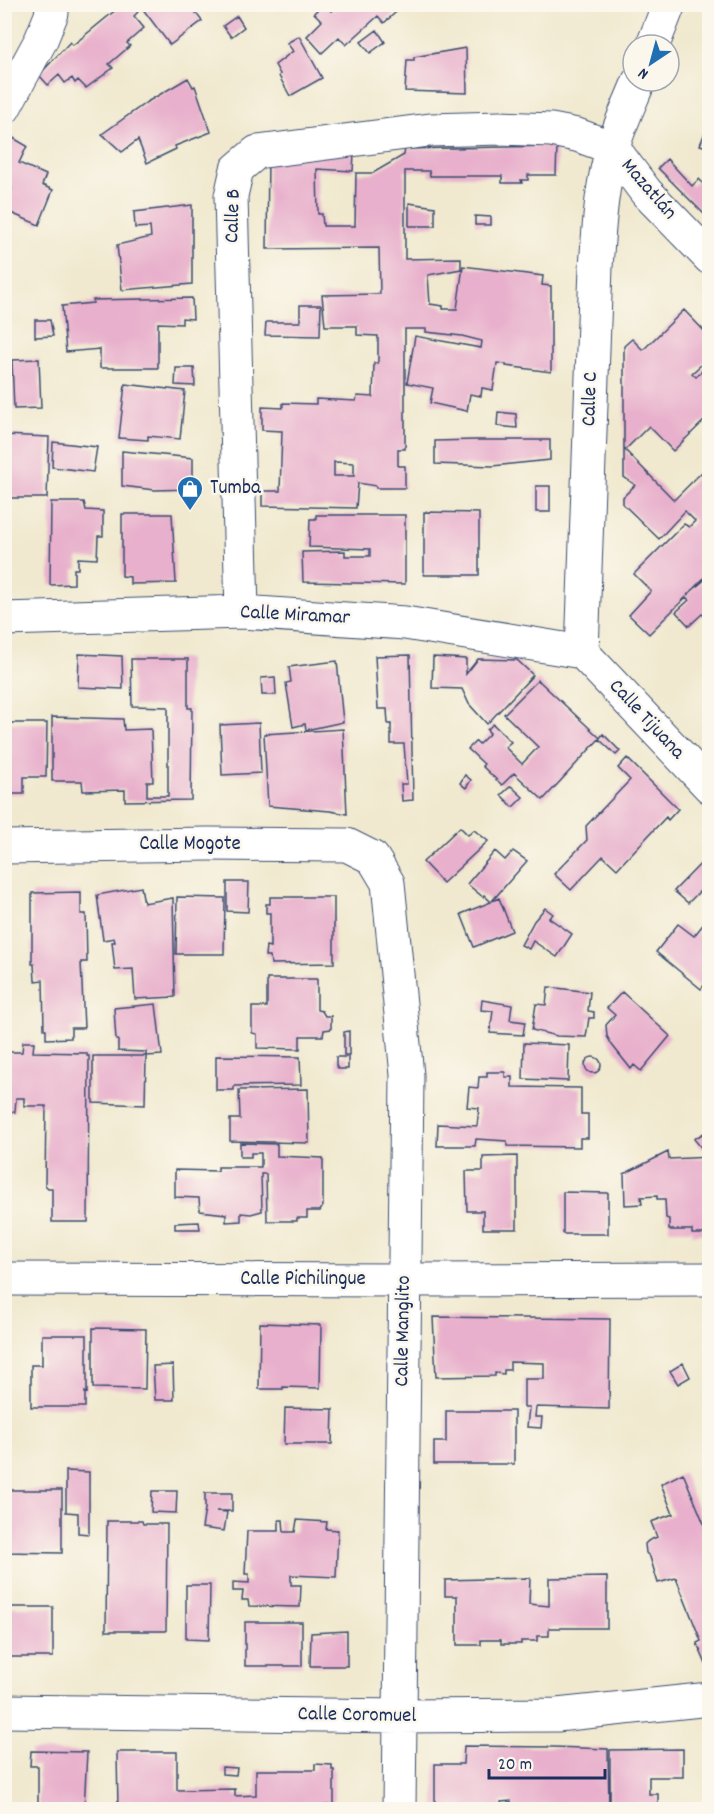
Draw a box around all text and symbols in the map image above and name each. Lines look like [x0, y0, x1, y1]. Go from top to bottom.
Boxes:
north arrow [621, 33, 681, 93]
text: N [634, 61, 654, 85]
street label: Mazatlán [613, 153, 683, 227]
street label: Calle B [218, 188, 250, 244]
street label: Calle C [575, 371, 607, 427]
shop icon: Tumba [175, 474, 205, 512]
place label: Tumba [210, 474, 262, 504]
street label: Calle Miramar [239, 598, 351, 634]
street label: Calle Tijuana [601, 673, 692, 768]
street label: Calle Mogote [139, 830, 241, 860]
street label: Calle Pichilingue [240, 1265, 366, 1295]
street label: Calle Manglito [388, 1275, 420, 1387]
street label: Calle Coromuel [297, 1700, 417, 1732]
scale bar [489, 1742, 604, 1780]
text: 20 m [498, 1753, 532, 1778]

